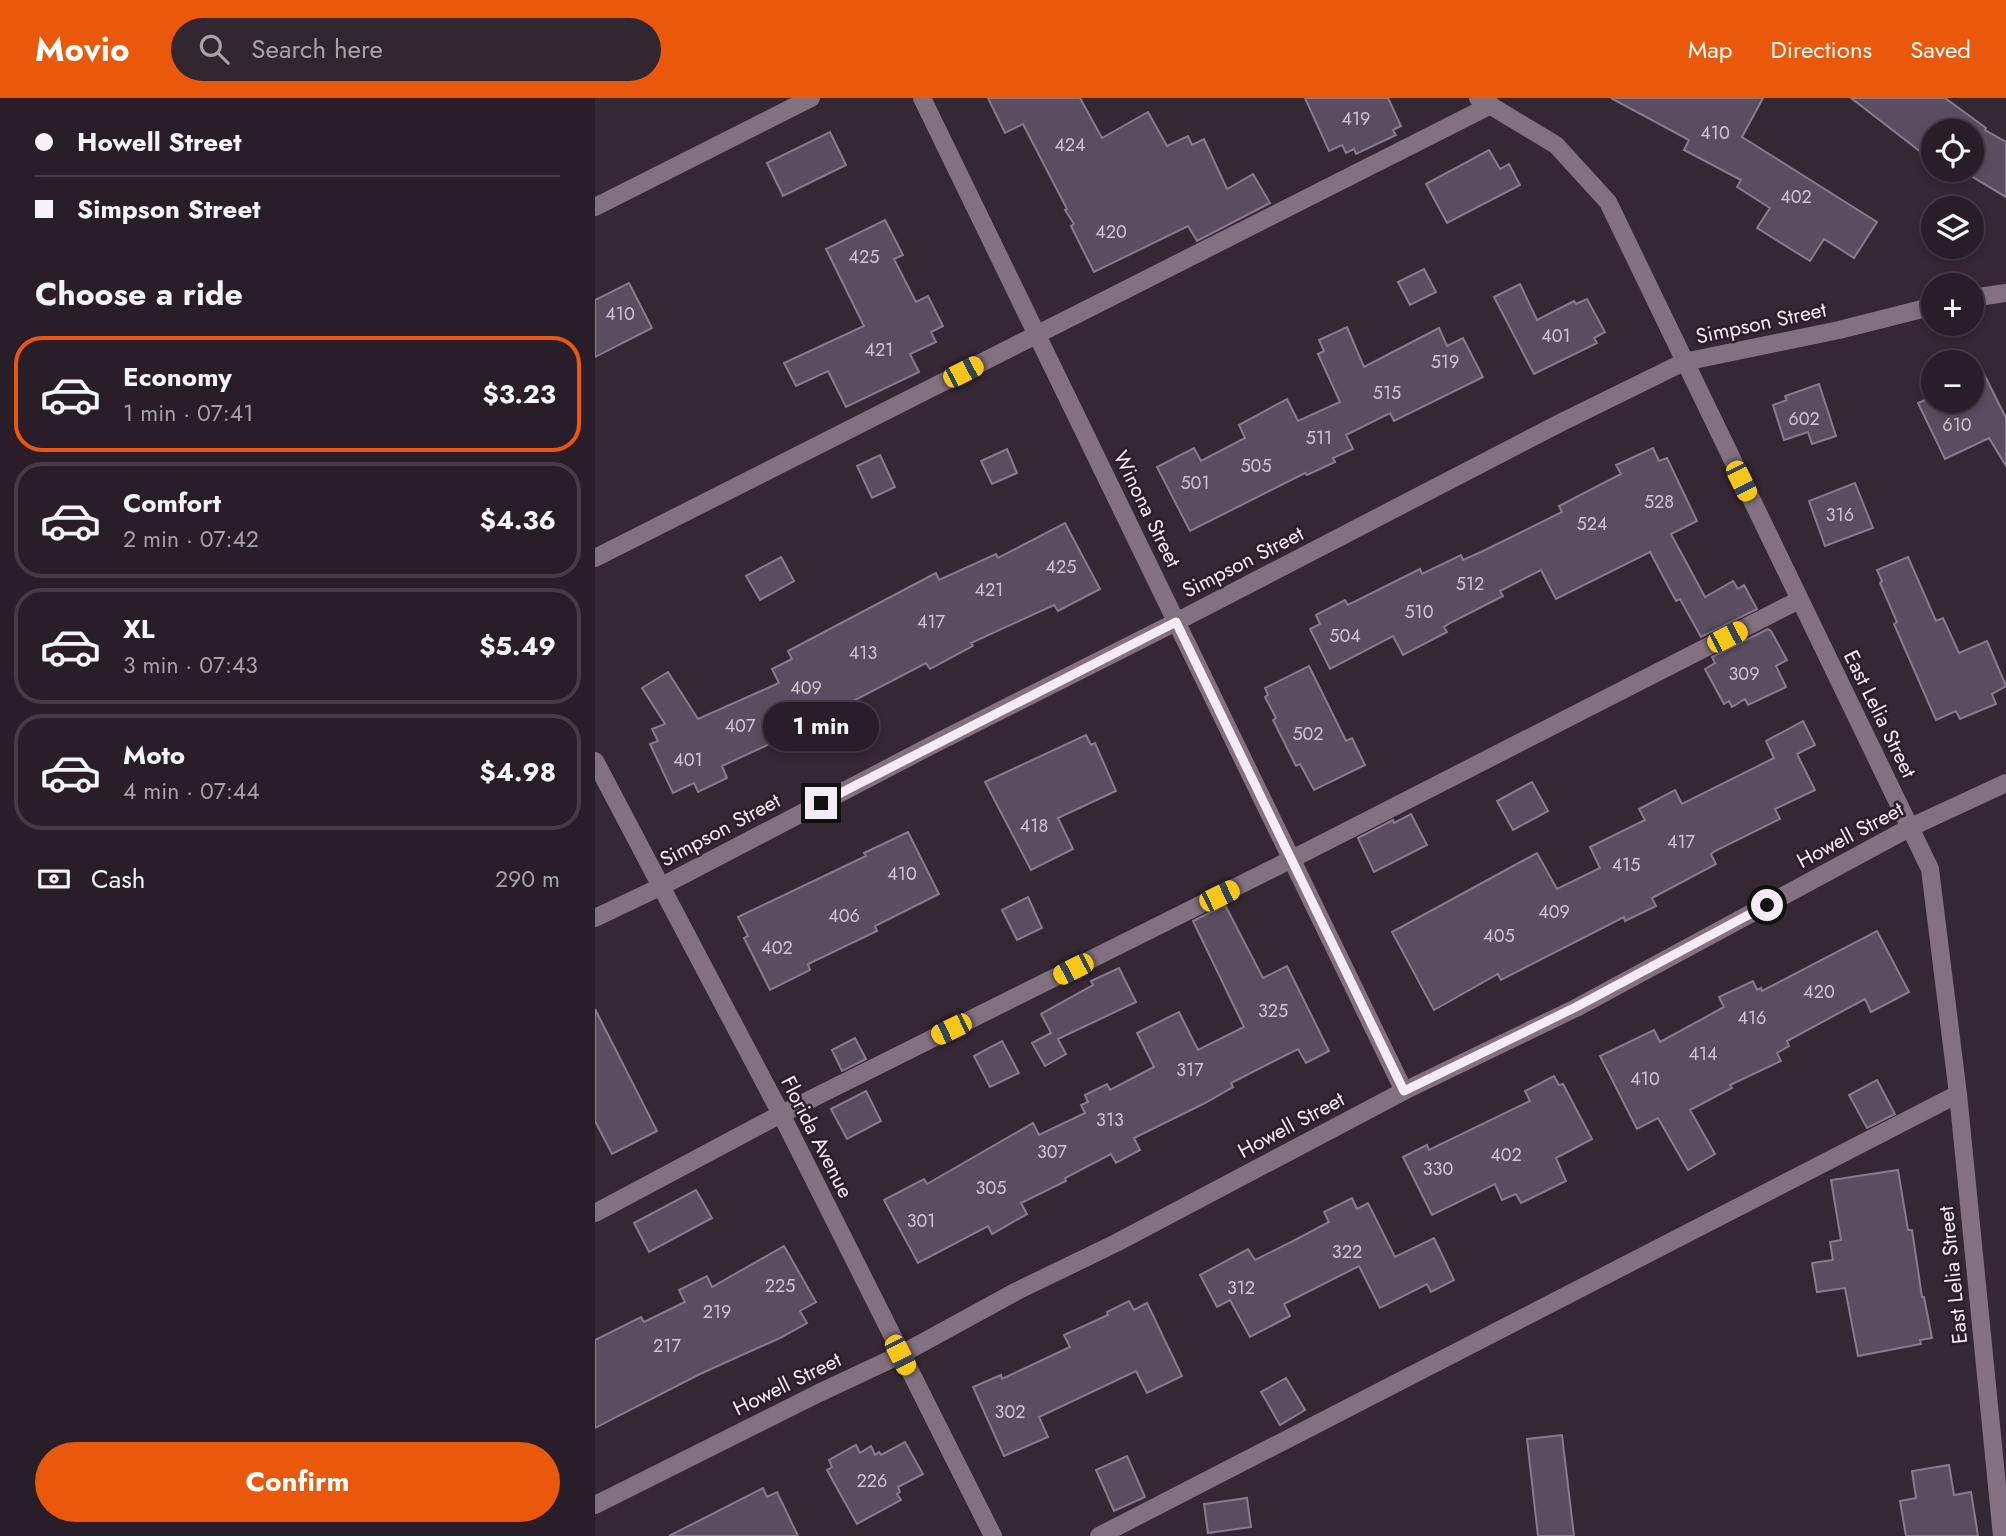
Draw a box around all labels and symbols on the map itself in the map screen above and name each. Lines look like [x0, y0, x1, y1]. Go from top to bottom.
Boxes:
house number: 419 [1342, 106, 1370, 132]
house number: 410 [1700, 120, 1730, 146]
house number: 424 [1054, 132, 1086, 158]
house number: 402 [1780, 184, 1812, 210]
house number: 420 [1095, 219, 1127, 245]
house number: 425 [849, 244, 879, 270]
street label: Simpson Street [1693, 295, 1829, 351]
house number: 410 [605, 301, 635, 327]
house number: 401 [1541, 323, 1571, 349]
house number: 421 [865, 337, 893, 363]
house number: 519 [1431, 349, 1459, 375]
car [940, 353, 987, 391]
house number: 515 [1373, 380, 1401, 406]
house number: 602 [1788, 406, 1820, 432]
house number: 610 [1942, 412, 1972, 438]
house number: 511 [1306, 425, 1332, 451]
street label: Winona Street [1106, 446, 1188, 572]
house number: 505 [1240, 453, 1272, 479]
car [1723, 458, 1760, 504]
house number: 501 [1180, 470, 1210, 496]
house number: 528 [1644, 489, 1674, 515]
house number: 316 [1826, 502, 1854, 528]
house number: 524 [1577, 511, 1607, 537]
street label: Simpson Street [1177, 519, 1309, 605]
house number: 425 [1046, 554, 1076, 580]
house number: 512 [1456, 571, 1484, 597]
house number: 421 [975, 577, 1003, 603]
house number: 510 [1404, 599, 1434, 625]
house number: 417 [917, 609, 946, 635]
car [1704, 618, 1751, 656]
house number: 504 [1329, 623, 1361, 649]
house number: 413 [849, 640, 877, 666]
street label: East Lelia Street [1836, 645, 1924, 783]
house number: 309 [1729, 661, 1760, 687]
house number: 409 [790, 675, 822, 701]
callout: 1 min [763, 702, 879, 750]
house number: 407 [725, 713, 756, 739]
house number: 502 [1292, 721, 1324, 747]
house number: 401 [673, 747, 703, 773]
street label: Simpson Street [654, 786, 786, 874]
route end [805, 787, 837, 819]
street label: Howell Street [1791, 794, 1909, 876]
house number: 418 [1020, 813, 1048, 839]
house number: 417 [1667, 829, 1696, 855]
house number: 415 [1612, 852, 1640, 878]
house number: 410 [887, 861, 917, 887]
car [1196, 877, 1243, 915]
route start [1751, 889, 1783, 921]
house number: 409 [1538, 899, 1570, 925]
house number: 406 [828, 903, 860, 929]
house number: 405 [1483, 923, 1515, 949]
house number: 402 [761, 935, 793, 961]
car [1050, 950, 1097, 988]
house number: 420 [1803, 979, 1835, 1005]
house number: 325 [1258, 998, 1288, 1024]
house number: 416 [1738, 1005, 1766, 1031]
car [928, 1010, 975, 1048]
house number: 414 [1688, 1041, 1718, 1067]
house number: 317 [1176, 1057, 1204, 1083]
house number: 410 [1630, 1066, 1660, 1092]
street label: Florida Avenue [773, 1071, 861, 1203]
street label: Howell Street [1232, 1084, 1350, 1166]
house number: 313 [1096, 1107, 1124, 1133]
house number: 307 [1037, 1139, 1068, 1165]
house number: 402 [1490, 1142, 1522, 1168]
house number: 330 [1423, 1156, 1453, 1182]
house number: 305 [976, 1175, 1006, 1201]
street label: East Lelia Street [1931, 1205, 1975, 1345]
house number: 301 [907, 1208, 935, 1234]
house number: 322 [1332, 1239, 1362, 1265]
house number: 225 [765, 1273, 795, 1299]
house number: 312 [1227, 1275, 1255, 1301]
house number: 219 [703, 1299, 731, 1325]
car [882, 1332, 919, 1378]
house number: 217 [653, 1333, 681, 1359]
street label: Howell Street [728, 1345, 846, 1423]
house number: 302 [995, 1399, 1025, 1425]
house number: 226 [857, 1468, 887, 1494]

